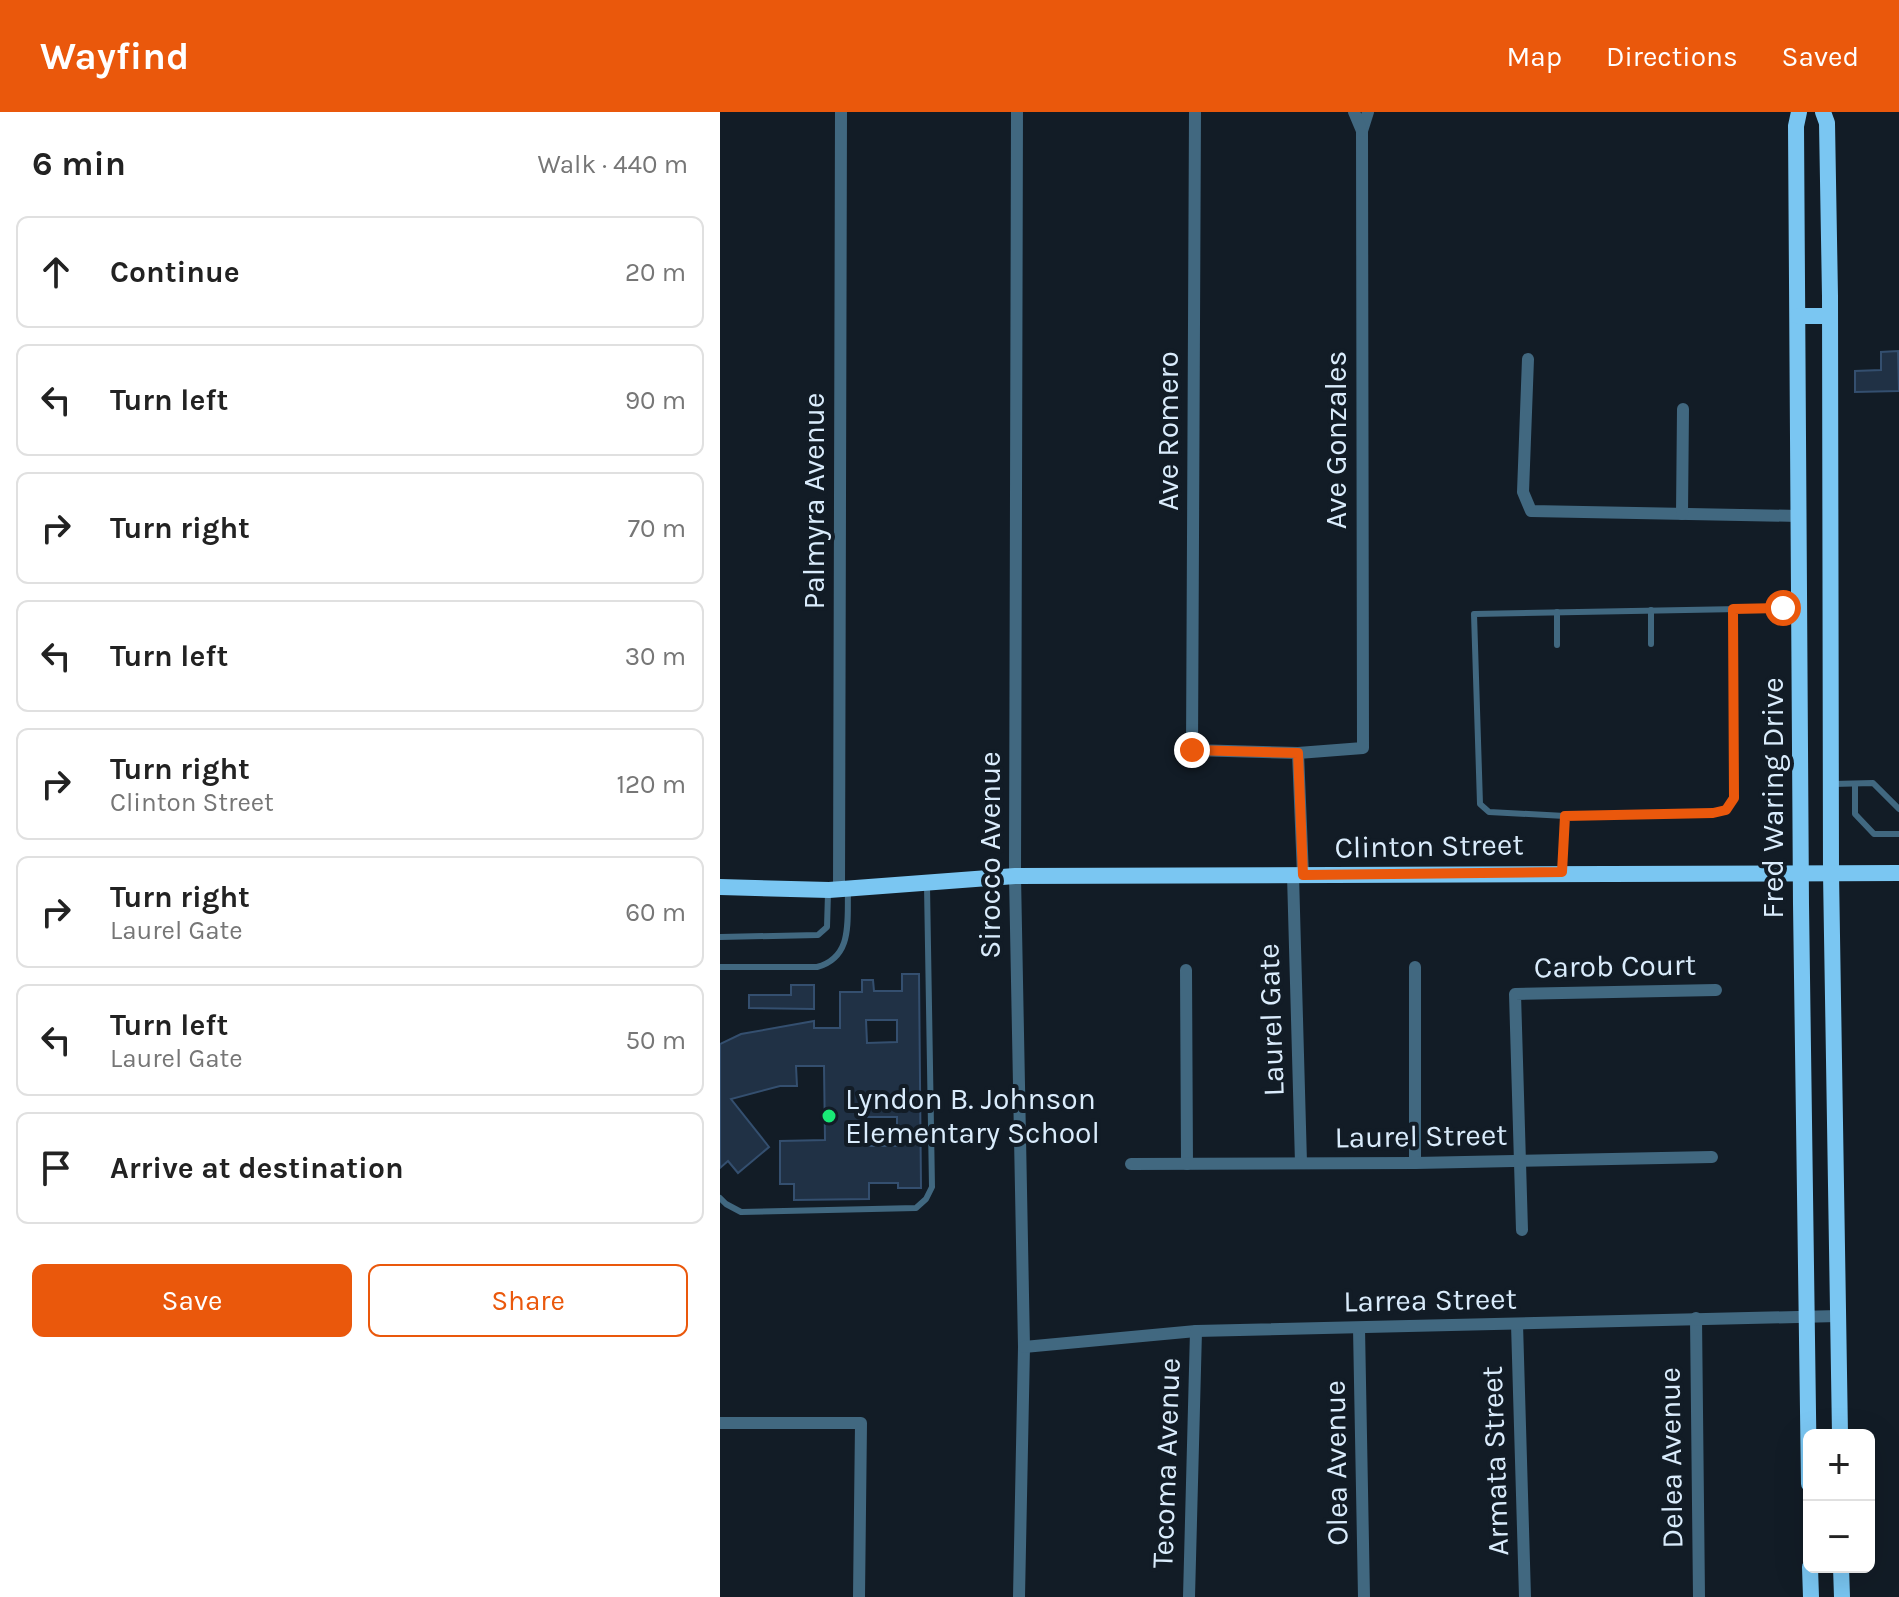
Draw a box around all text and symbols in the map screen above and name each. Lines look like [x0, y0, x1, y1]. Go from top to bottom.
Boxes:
text: Wayfind [40, 34, 189, 79]
text: Map [1507, 40, 1562, 73]
text: Directions [1606, 40, 1738, 73]
text: Saved [1782, 40, 1859, 73]
text: 6 min [32, 144, 126, 184]
text: Walk · 440 m [537, 149, 688, 180]
icon: ahead [34, 250, 78, 294]
text: Continue [110, 254, 240, 290]
text: 20 m [625, 257, 686, 288]
street label: Ave Romero [1150, 351, 1186, 511]
street label: Ave Gonzales [1318, 351, 1354, 529]
icon: left [34, 378, 78, 422]
text: Turn left [110, 382, 228, 418]
text: 90 m [625, 385, 686, 416]
street label: Palmyra Avenue [796, 393, 832, 609]
icon: right [34, 506, 78, 550]
text: Turn right [110, 510, 250, 546]
text: 70 m [628, 513, 686, 544]
route start [1765, 590, 1801, 626]
icon: left [34, 634, 78, 678]
text: Turn left [110, 638, 228, 674]
text: 30 m [625, 641, 686, 672]
street label: Fred Waring Drive [1755, 677, 1791, 919]
route end [1174, 732, 1210, 768]
text: Turn right [110, 751, 250, 787]
street label: Sirocco Avenue [972, 751, 1008, 959]
icon: right [34, 762, 78, 806]
text: 120 m [616, 769, 686, 800]
text: Clinton Street [110, 787, 274, 818]
street label: Clinton Street [1334, 826, 1524, 866]
text: Turn right [110, 879, 250, 915]
icon: right [34, 890, 78, 934]
text: 60 m [625, 897, 686, 928]
text: Laurel Gate [110, 915, 243, 946]
street label: Laurel Gate [1250, 943, 1292, 1097]
street label: Carob Court [1534, 947, 1696, 985]
text: Turn left [110, 1007, 228, 1043]
icon: left [34, 1018, 78, 1062]
text: 50 m [625, 1025, 686, 1056]
text: Laurel Gate [110, 1043, 243, 1074]
place label: Lyndon B. Johnson Elementary School [845, 1081, 1100, 1151]
marker: Lyndon B. Johnson Elementary School [820, 1107, 838, 1125]
street label: Laurel Street [1334, 1116, 1508, 1156]
icon: arrive [34, 1146, 78, 1190]
text: Arrive at destination [110, 1150, 404, 1186]
button: Save [32, 1264, 352, 1337]
button: Share [368, 1264, 688, 1337]
street label: Larrea Street [1343, 1280, 1517, 1320]
street label: Tecoma Avenue [1144, 1357, 1188, 1569]
street label: Armata Street [1474, 1365, 1516, 1557]
street label: Delea Avenue [1651, 1367, 1691, 1549]
street label: Olea Avenue [1317, 1380, 1355, 1546]
map controls [1803, 1429, 1875, 1573]
button: + [1803, 1429, 1875, 1501]
button: − [1803, 1501, 1875, 1573]

